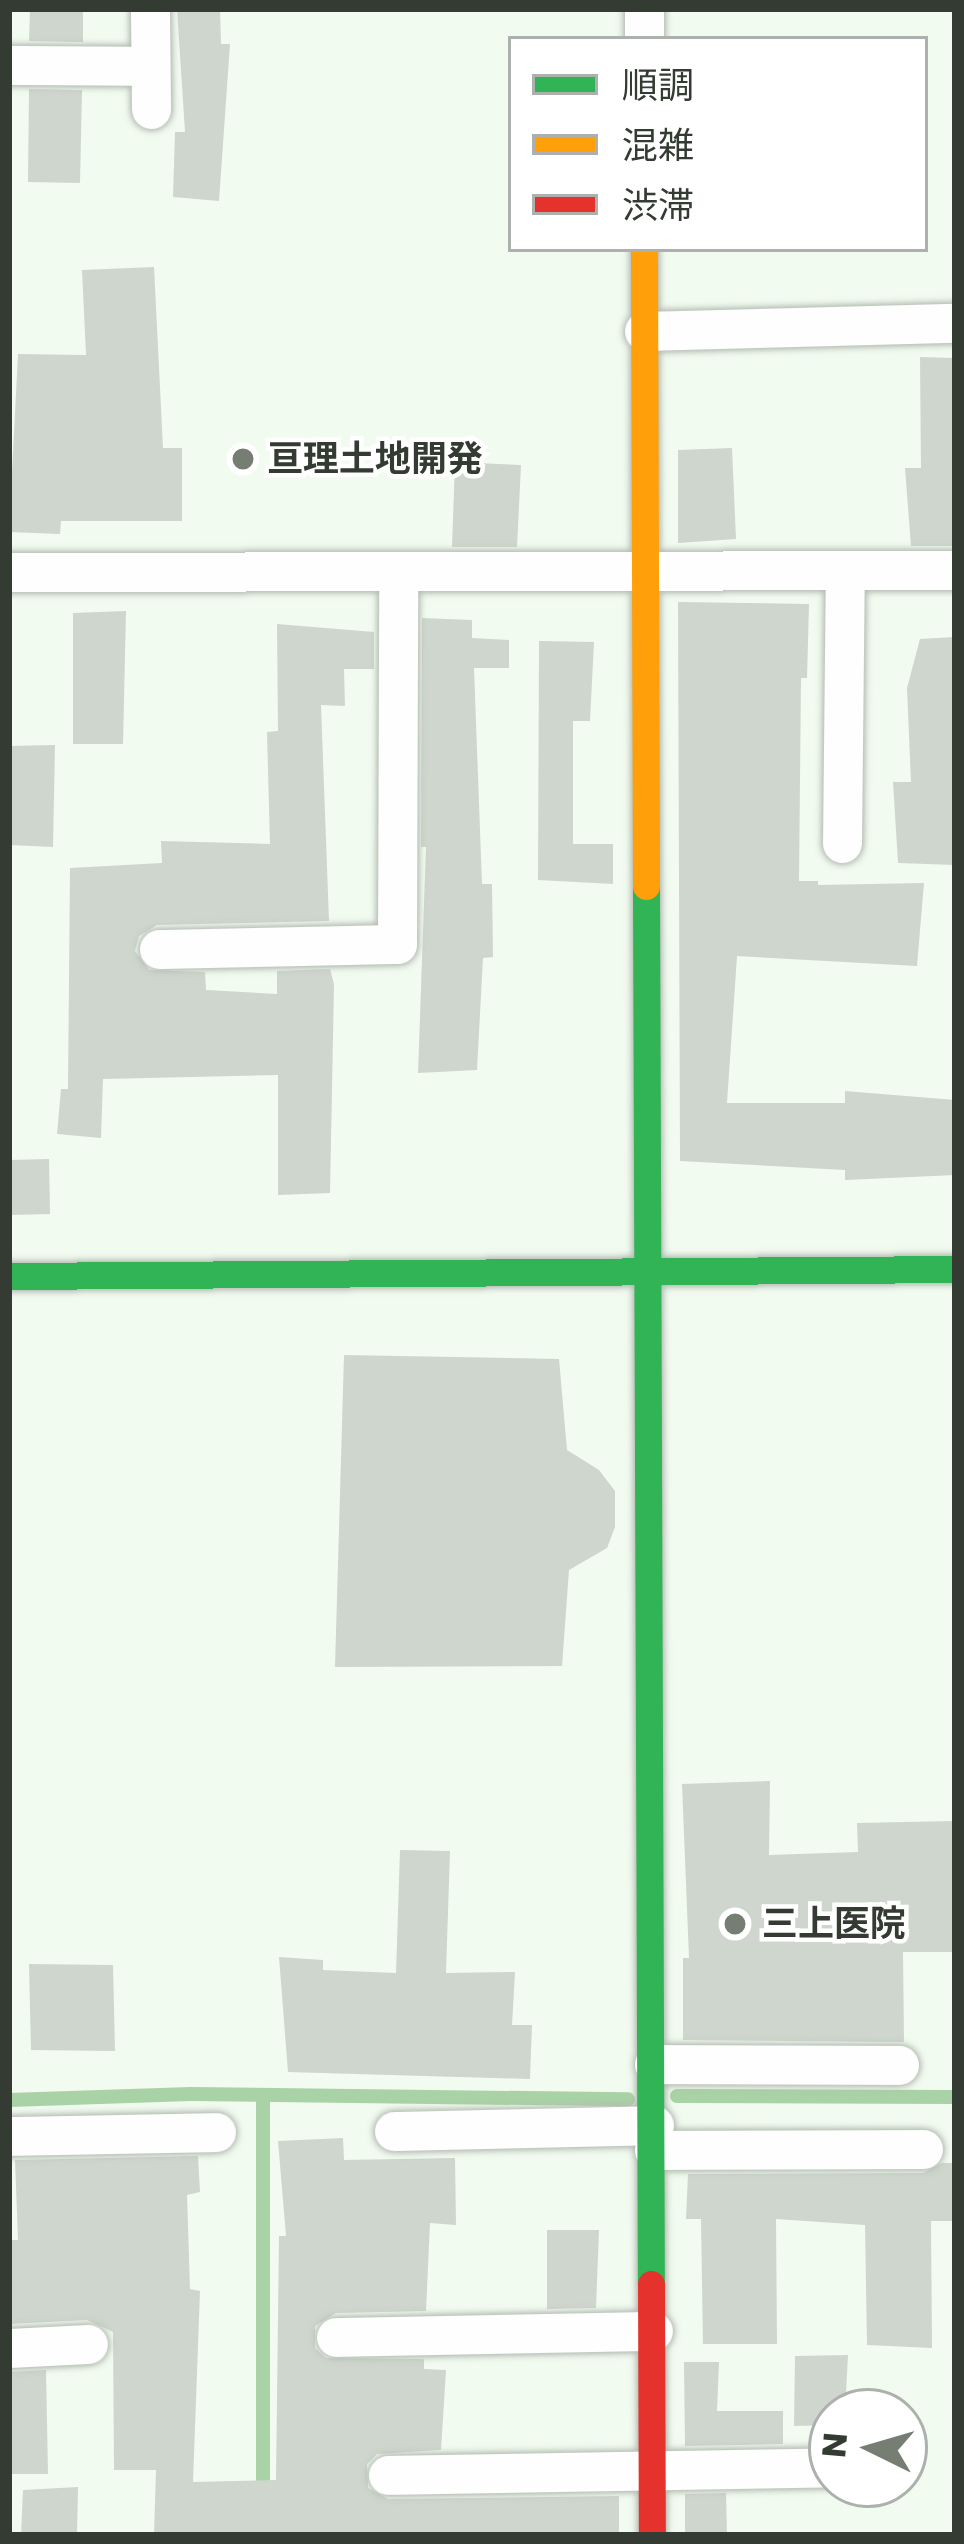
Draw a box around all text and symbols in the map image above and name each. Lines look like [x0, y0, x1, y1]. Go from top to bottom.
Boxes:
legend [508, 36, 928, 252]
text: 順調 [622, 60, 694, 111]
text: 混雑 [622, 120, 694, 171]
text: 渋滞 [622, 180, 694, 231]
place label: 亘理土地開発 [267, 437, 483, 481]
marker: 亘理土地開発 [230, 446, 256, 472]
place label: 三上医院 [762, 1902, 906, 1946]
marker: 三上医院 [719, 1908, 751, 1940]
north arrow [808, 2388, 928, 2508]
text: N [810, 2431, 859, 2460]

